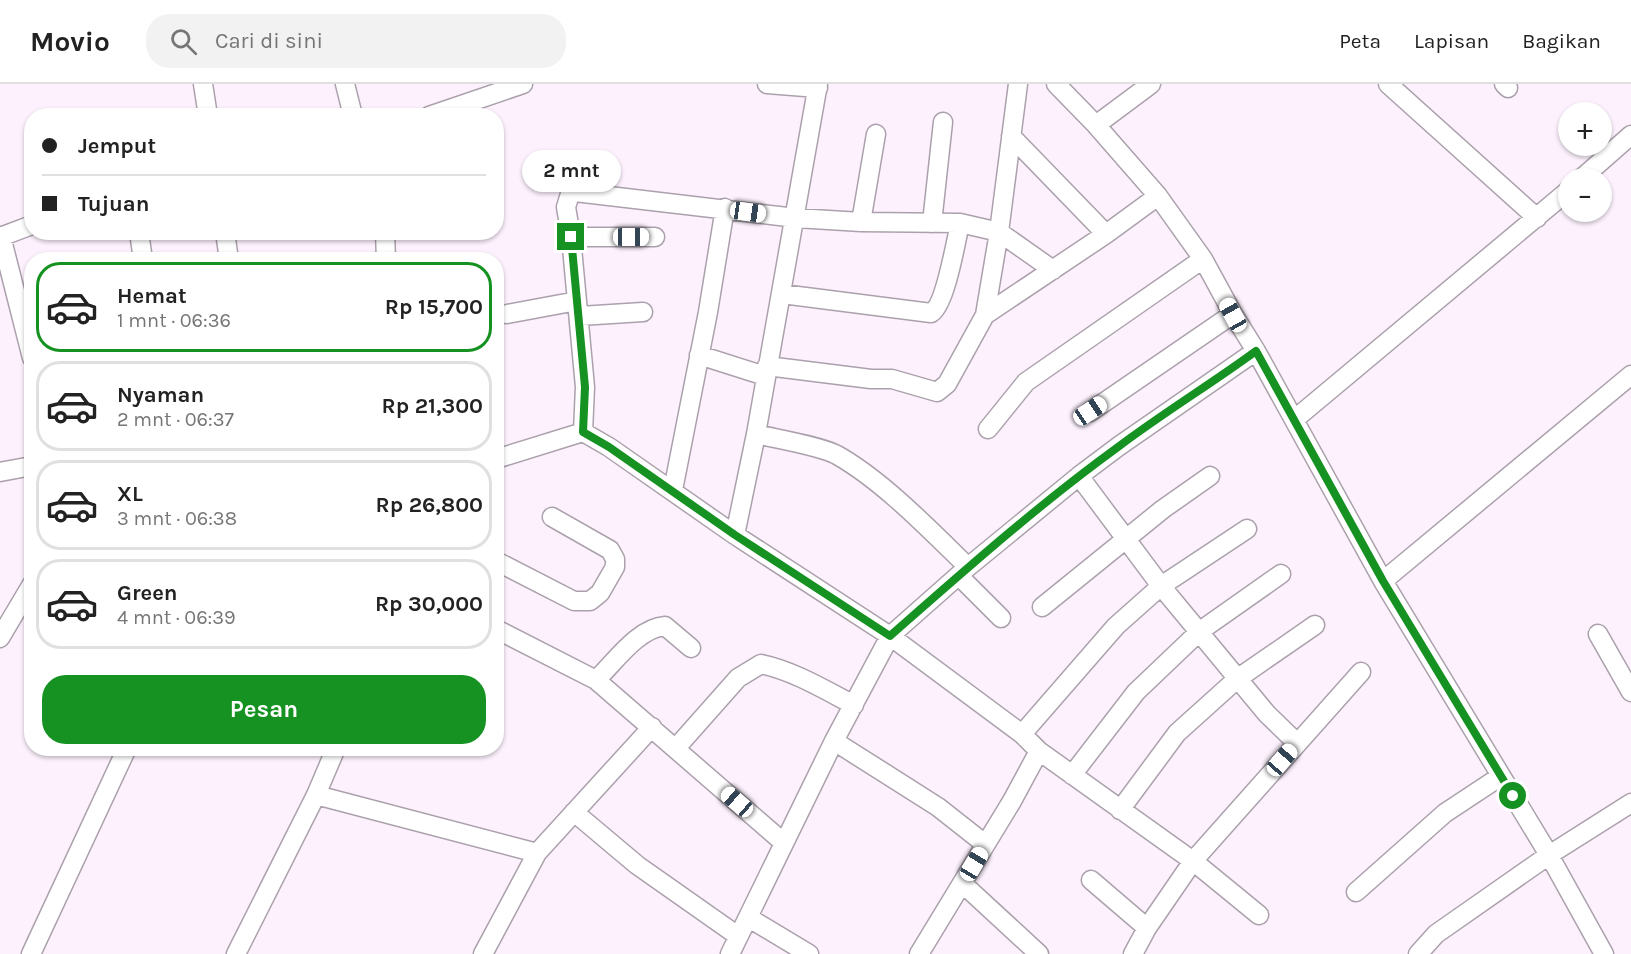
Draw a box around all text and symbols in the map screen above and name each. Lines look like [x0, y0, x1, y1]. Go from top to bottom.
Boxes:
search box [146, 14, 566, 68]
text: Movio [30, 25, 110, 58]
icon: search [167, 25, 200, 58]
text: Cari di sini [215, 28, 323, 54]
text: Peta [1339, 29, 1381, 53]
text: Lapisan [1414, 29, 1489, 53]
text: Bagikan [1522, 29, 1601, 53]
map controls [1558, 102, 1612, 222]
button: + [1558, 102, 1612, 156]
text: Jemput [78, 133, 156, 159]
callout: 2 mnt [522, 150, 620, 192]
text: 2 mnt [543, 159, 600, 182]
button: − [1558, 168, 1612, 222]
text: Tujuan [78, 191, 149, 217]
car [729, 201, 767, 223]
route end [557, 223, 584, 250]
car [613, 228, 649, 246]
icon: car [45, 280, 99, 334]
text: Hemat [117, 283, 187, 309]
text: Rp 15,700 [385, 294, 483, 320]
car [1216, 295, 1250, 335]
text: 1 mnt · 06:36 [117, 309, 231, 332]
icon: car [45, 379, 99, 433]
text: Nyaman [117, 382, 204, 408]
text: Rp 21,300 [382, 393, 483, 419]
car [1070, 393, 1110, 429]
text: 2 mnt · 06:37 [117, 408, 234, 431]
icon: car [45, 478, 99, 532]
text: XL [117, 481, 143, 507]
text: Rp 26,800 [376, 492, 483, 518]
text: 3 mnt · 06:38 [117, 507, 237, 530]
icon: car [45, 577, 99, 631]
text: Green [117, 580, 178, 606]
text: Rp 30,000 [375, 591, 483, 617]
text: 4 mnt · 06:39 [117, 606, 236, 629]
button: Pesan [42, 675, 486, 744]
car [1263, 741, 1301, 779]
route start [1499, 782, 1526, 809]
car [718, 783, 756, 821]
car [957, 844, 991, 884]

